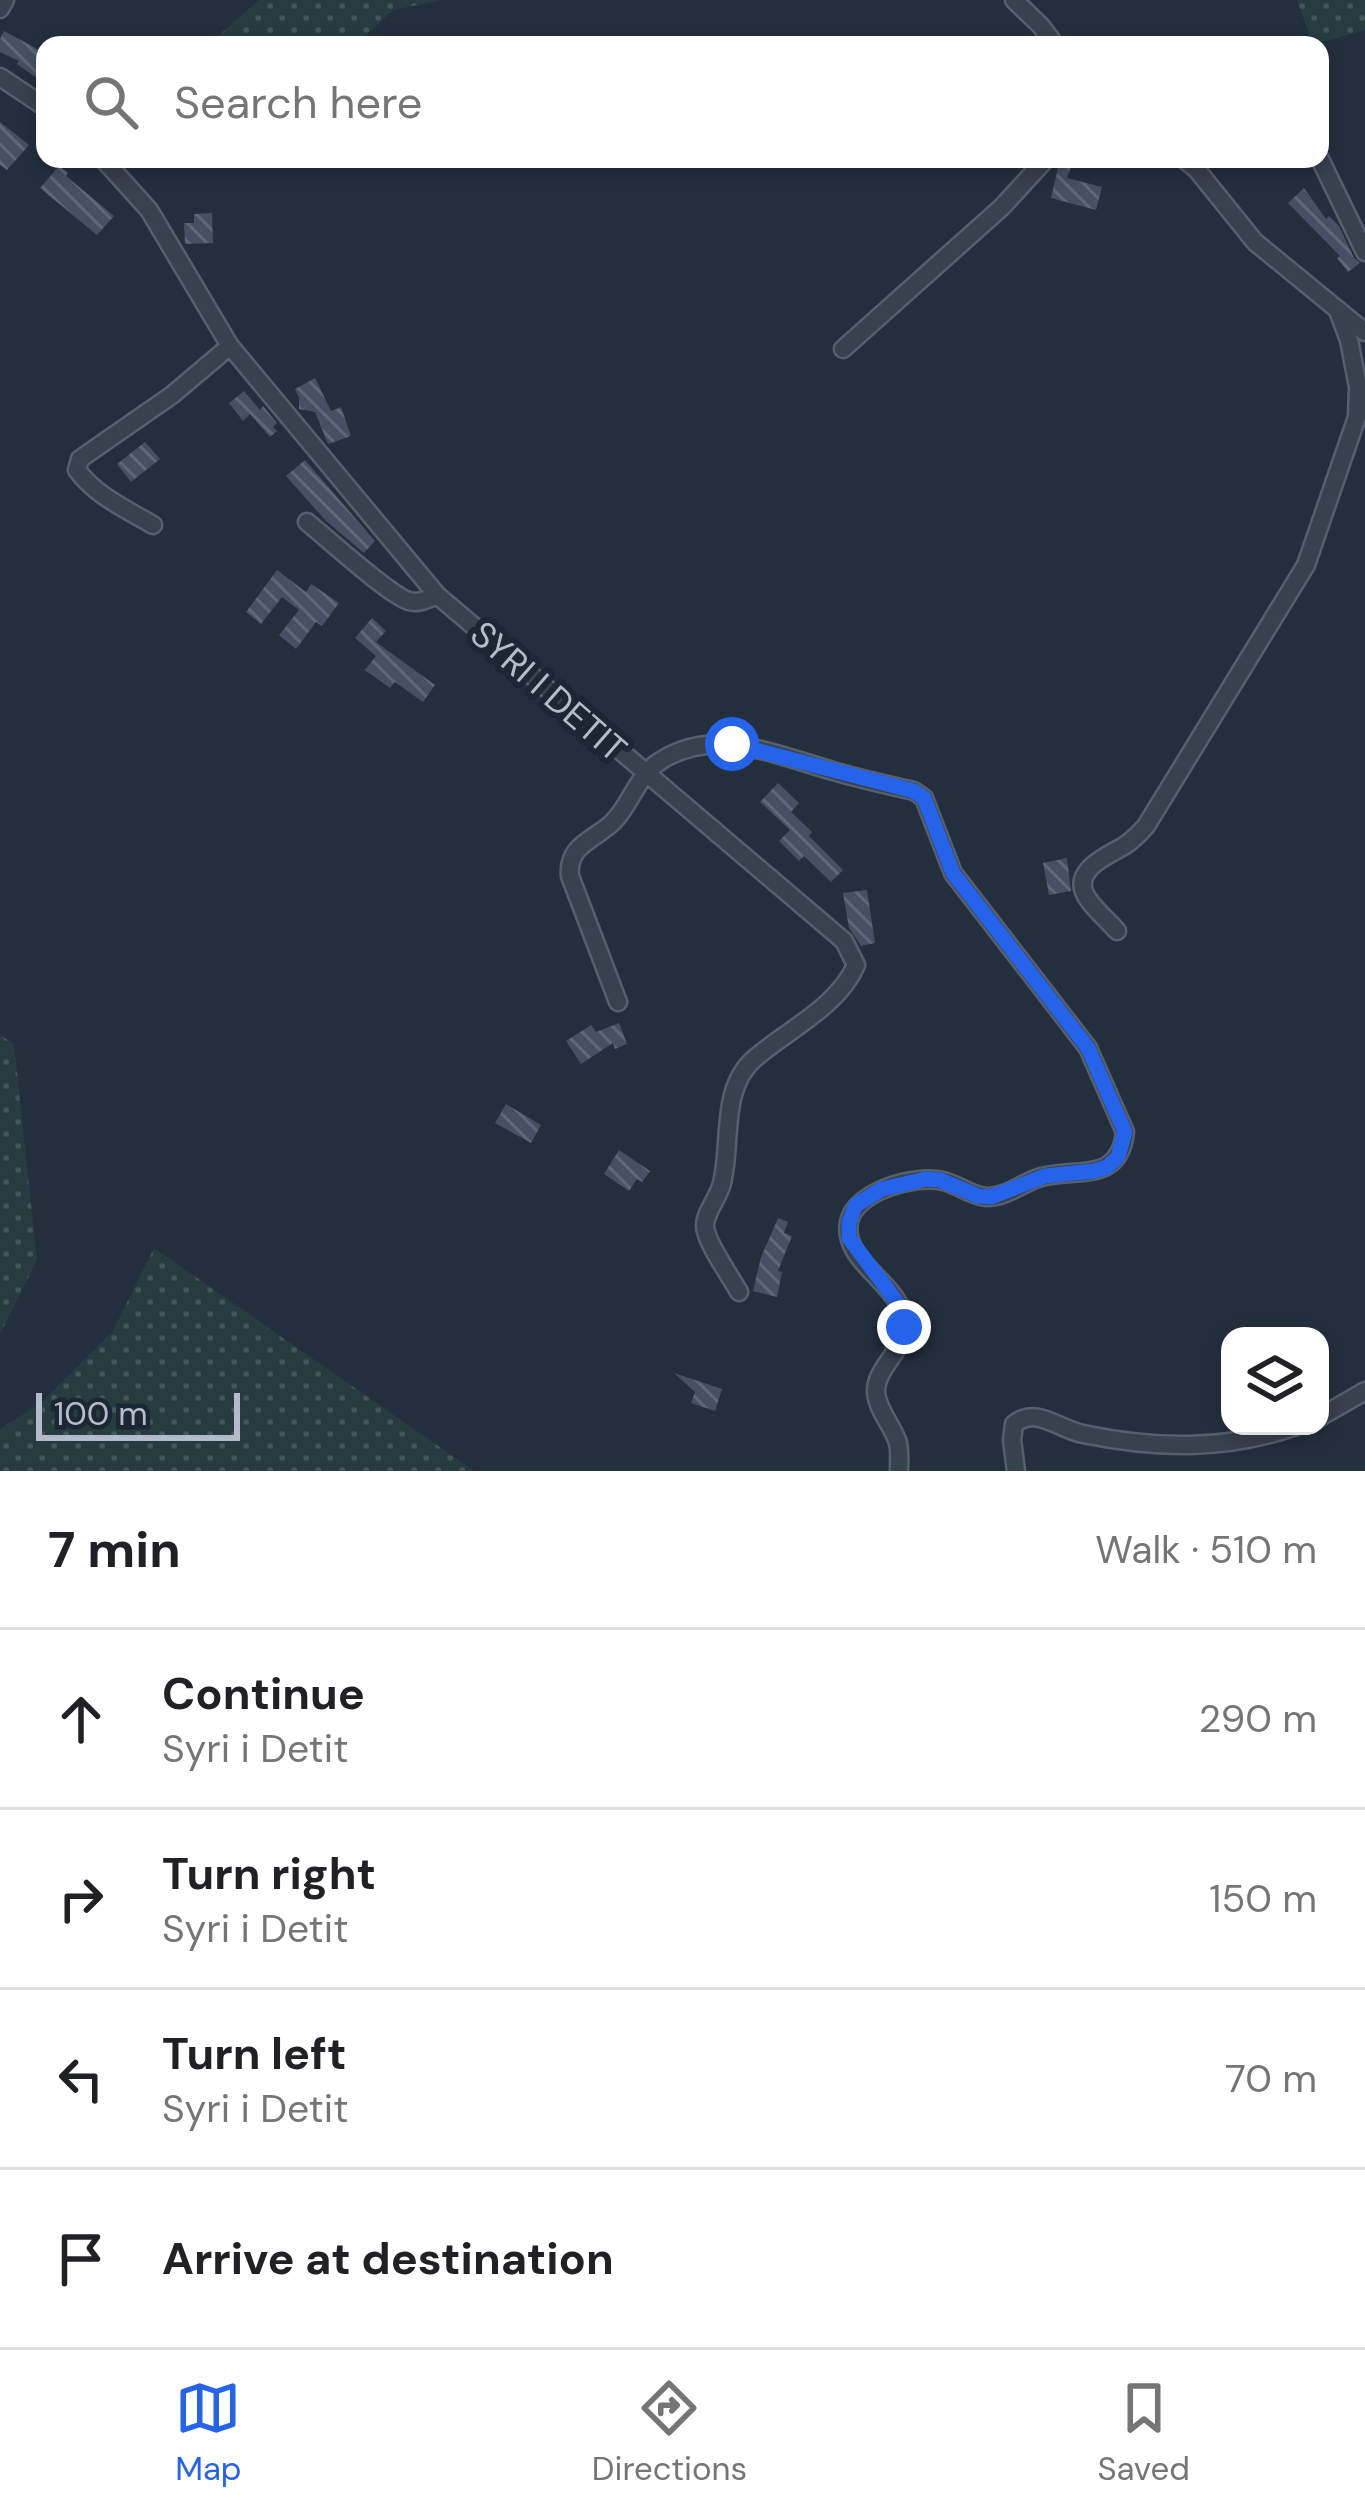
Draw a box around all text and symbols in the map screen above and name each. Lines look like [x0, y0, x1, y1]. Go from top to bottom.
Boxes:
search box [36, 36, 1329, 168]
icon: search [78, 69, 144, 135]
text: Search here [174, 73, 422, 132]
street label: SYRI I DETIT [461, 611, 637, 772]
route start [705, 717, 759, 771]
route end [877, 1300, 931, 1354]
map controls [1221, 1327, 1329, 1435]
button: layers [1221, 1327, 1329, 1435]
scale bar [36, 1387, 240, 1440]
text: 100 m [54, 1392, 148, 1435]
text: 7 min [48, 1516, 181, 1583]
text: Walk · 510 m [1095, 1524, 1317, 1575]
text: Continue [162, 1664, 365, 1723]
icon: ahead [48, 1686, 114, 1752]
text: 290 m [1199, 1693, 1317, 1744]
text: Syri i Detit [162, 1723, 348, 1774]
text: Turn right [162, 1844, 376, 1903]
icon: right [48, 1866, 114, 1932]
text: 150 m [1209, 1873, 1317, 1924]
text: Syri i Detit [162, 1903, 348, 1954]
text: Turn left [162, 2024, 346, 2083]
icon: left [48, 2046, 114, 2112]
text: 70 m [1225, 2053, 1317, 2104]
text: Syri i Detit [162, 2083, 348, 2134]
icon: arrive [48, 2226, 114, 2292]
text: Arrive at destination [162, 2229, 614, 2288]
tab: Map [175, 2375, 242, 2490]
tab: Directions [592, 2375, 747, 2490]
tab: Saved [1097, 2375, 1190, 2490]

